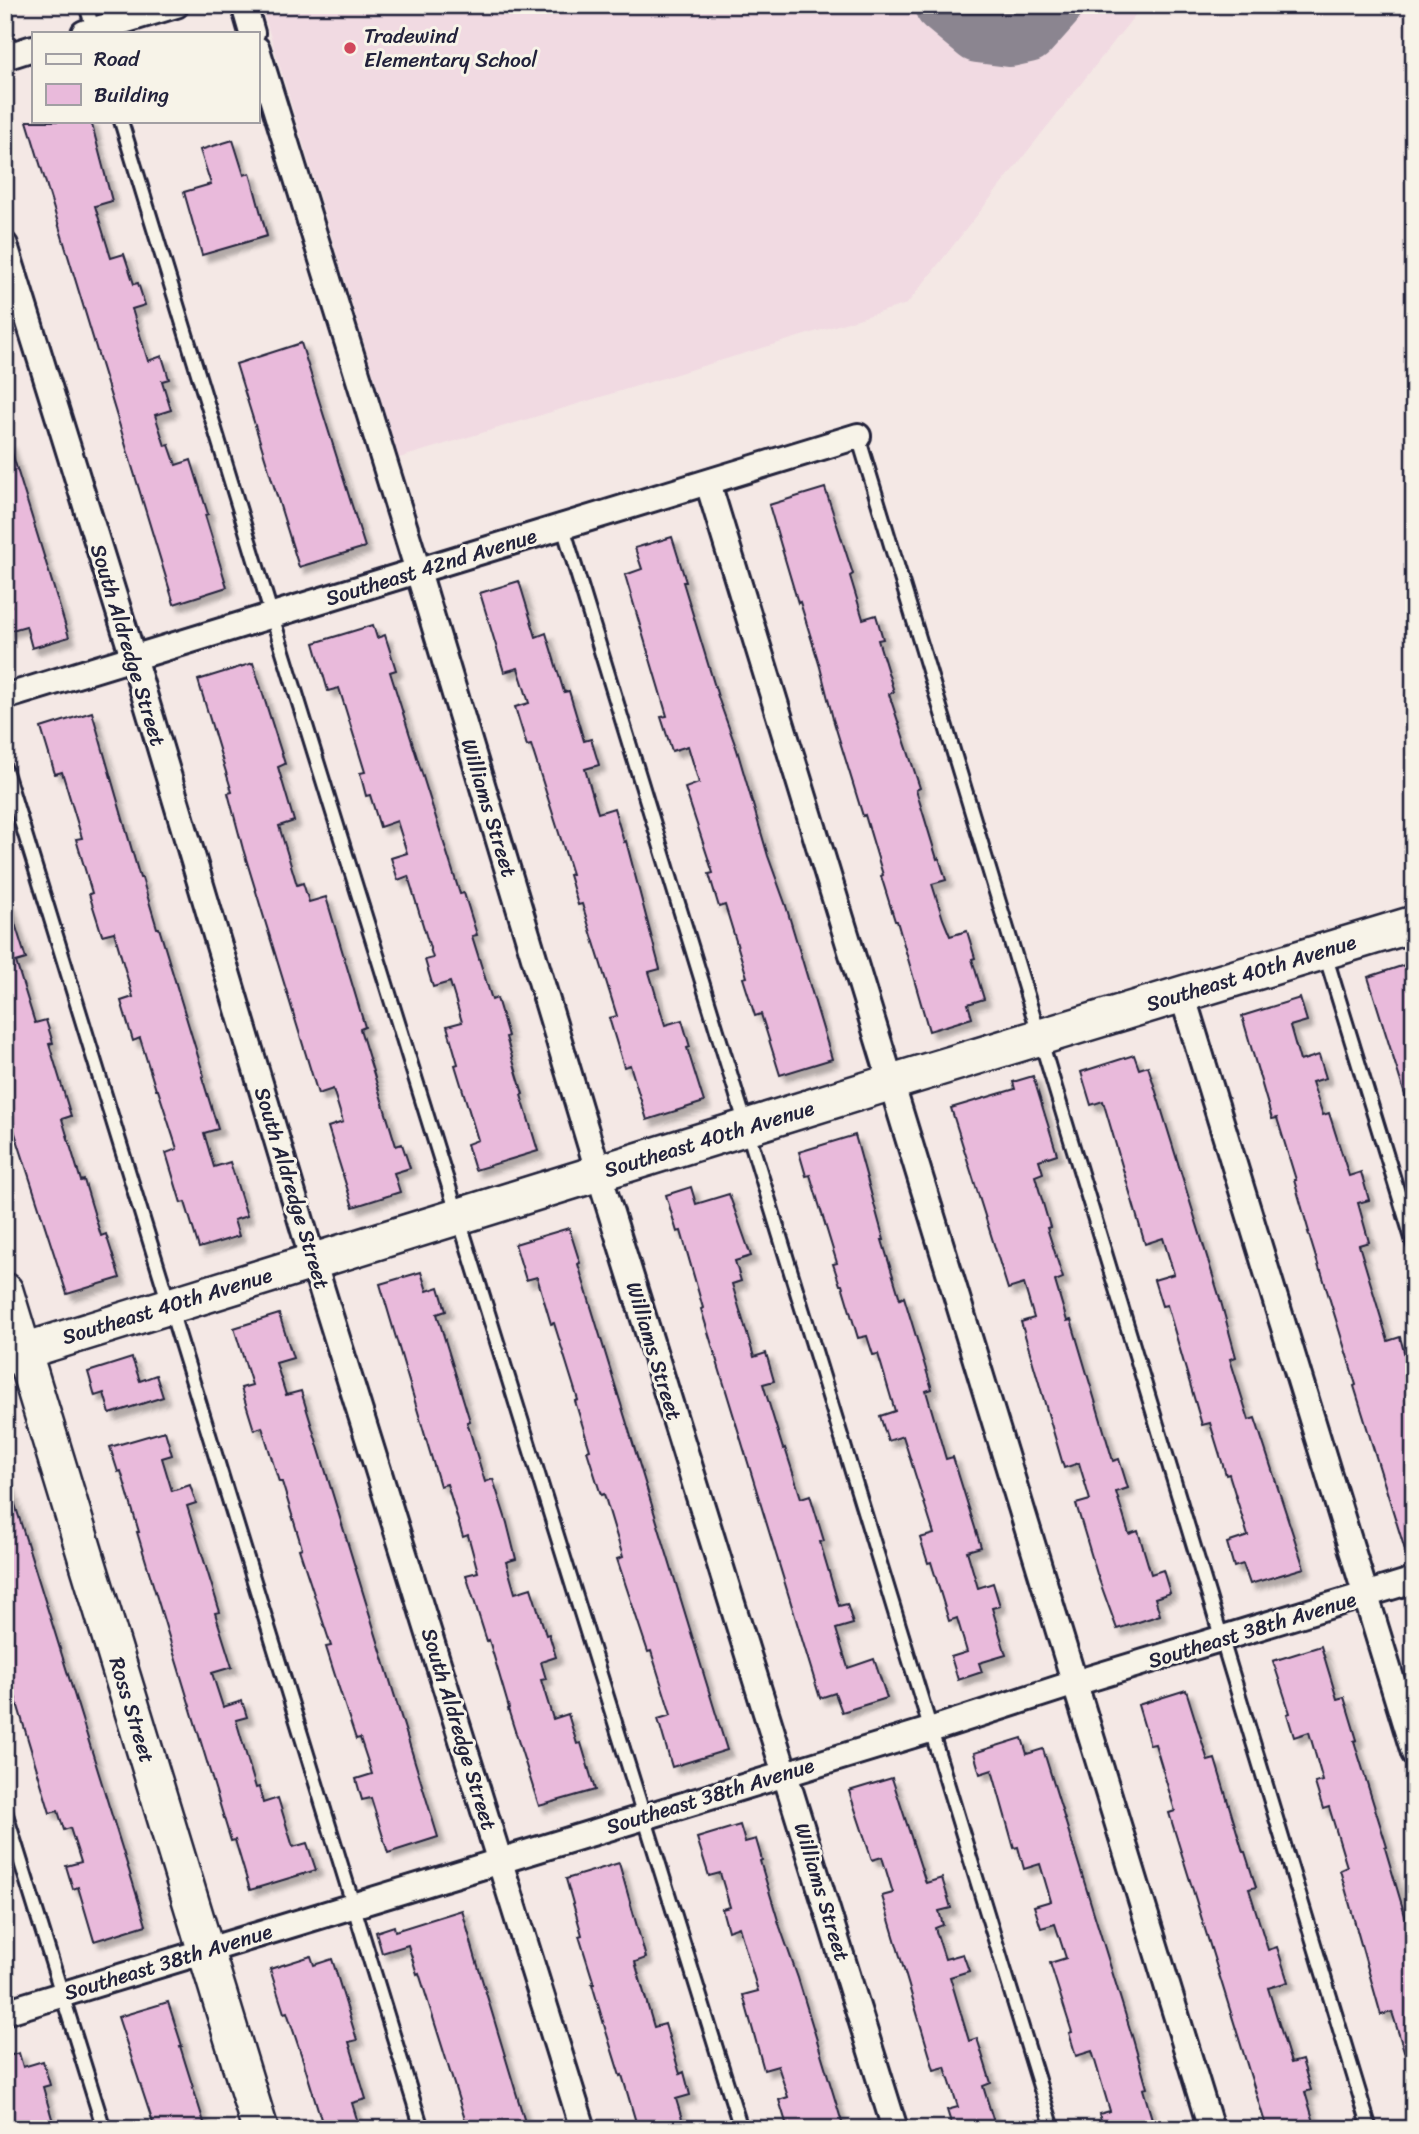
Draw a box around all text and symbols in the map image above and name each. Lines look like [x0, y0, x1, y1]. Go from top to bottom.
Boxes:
place label: Tradewind Elementary School [364, 17, 538, 79]
legend [32, 32, 259, 122]
text: Road [94, 40, 141, 78]
marker: Tradewind Elementary School [342, 40, 358, 56]
text: Building [94, 76, 170, 114]
street label: Southeast 42nd Avenue [321, 517, 541, 617]
street label: South Aldredge Street [79, 539, 177, 751]
street label: Williams Street [450, 734, 528, 882]
street label: Southeast 40th Avenue [1141, 923, 1361, 1023]
street label: South Aldredge Street [243, 1082, 341, 1294]
street label: Southeast 40th Avenue [599, 1089, 819, 1189]
street label: Southeast 40th Avenue [57, 1256, 277, 1356]
street label: Williams Street [615, 1277, 693, 1425]
street label: Southeast 38th Avenue [1143, 1580, 1361, 1680]
street label: South Aldredge Street [410, 1623, 508, 1835]
street label: Ross Street [98, 1652, 166, 1768]
street label: Southeast 38th Avenue [601, 1746, 819, 1846]
street label: Williams Street [783, 1818, 861, 1966]
street label: Southeast 38th Avenue [59, 1912, 277, 2012]

